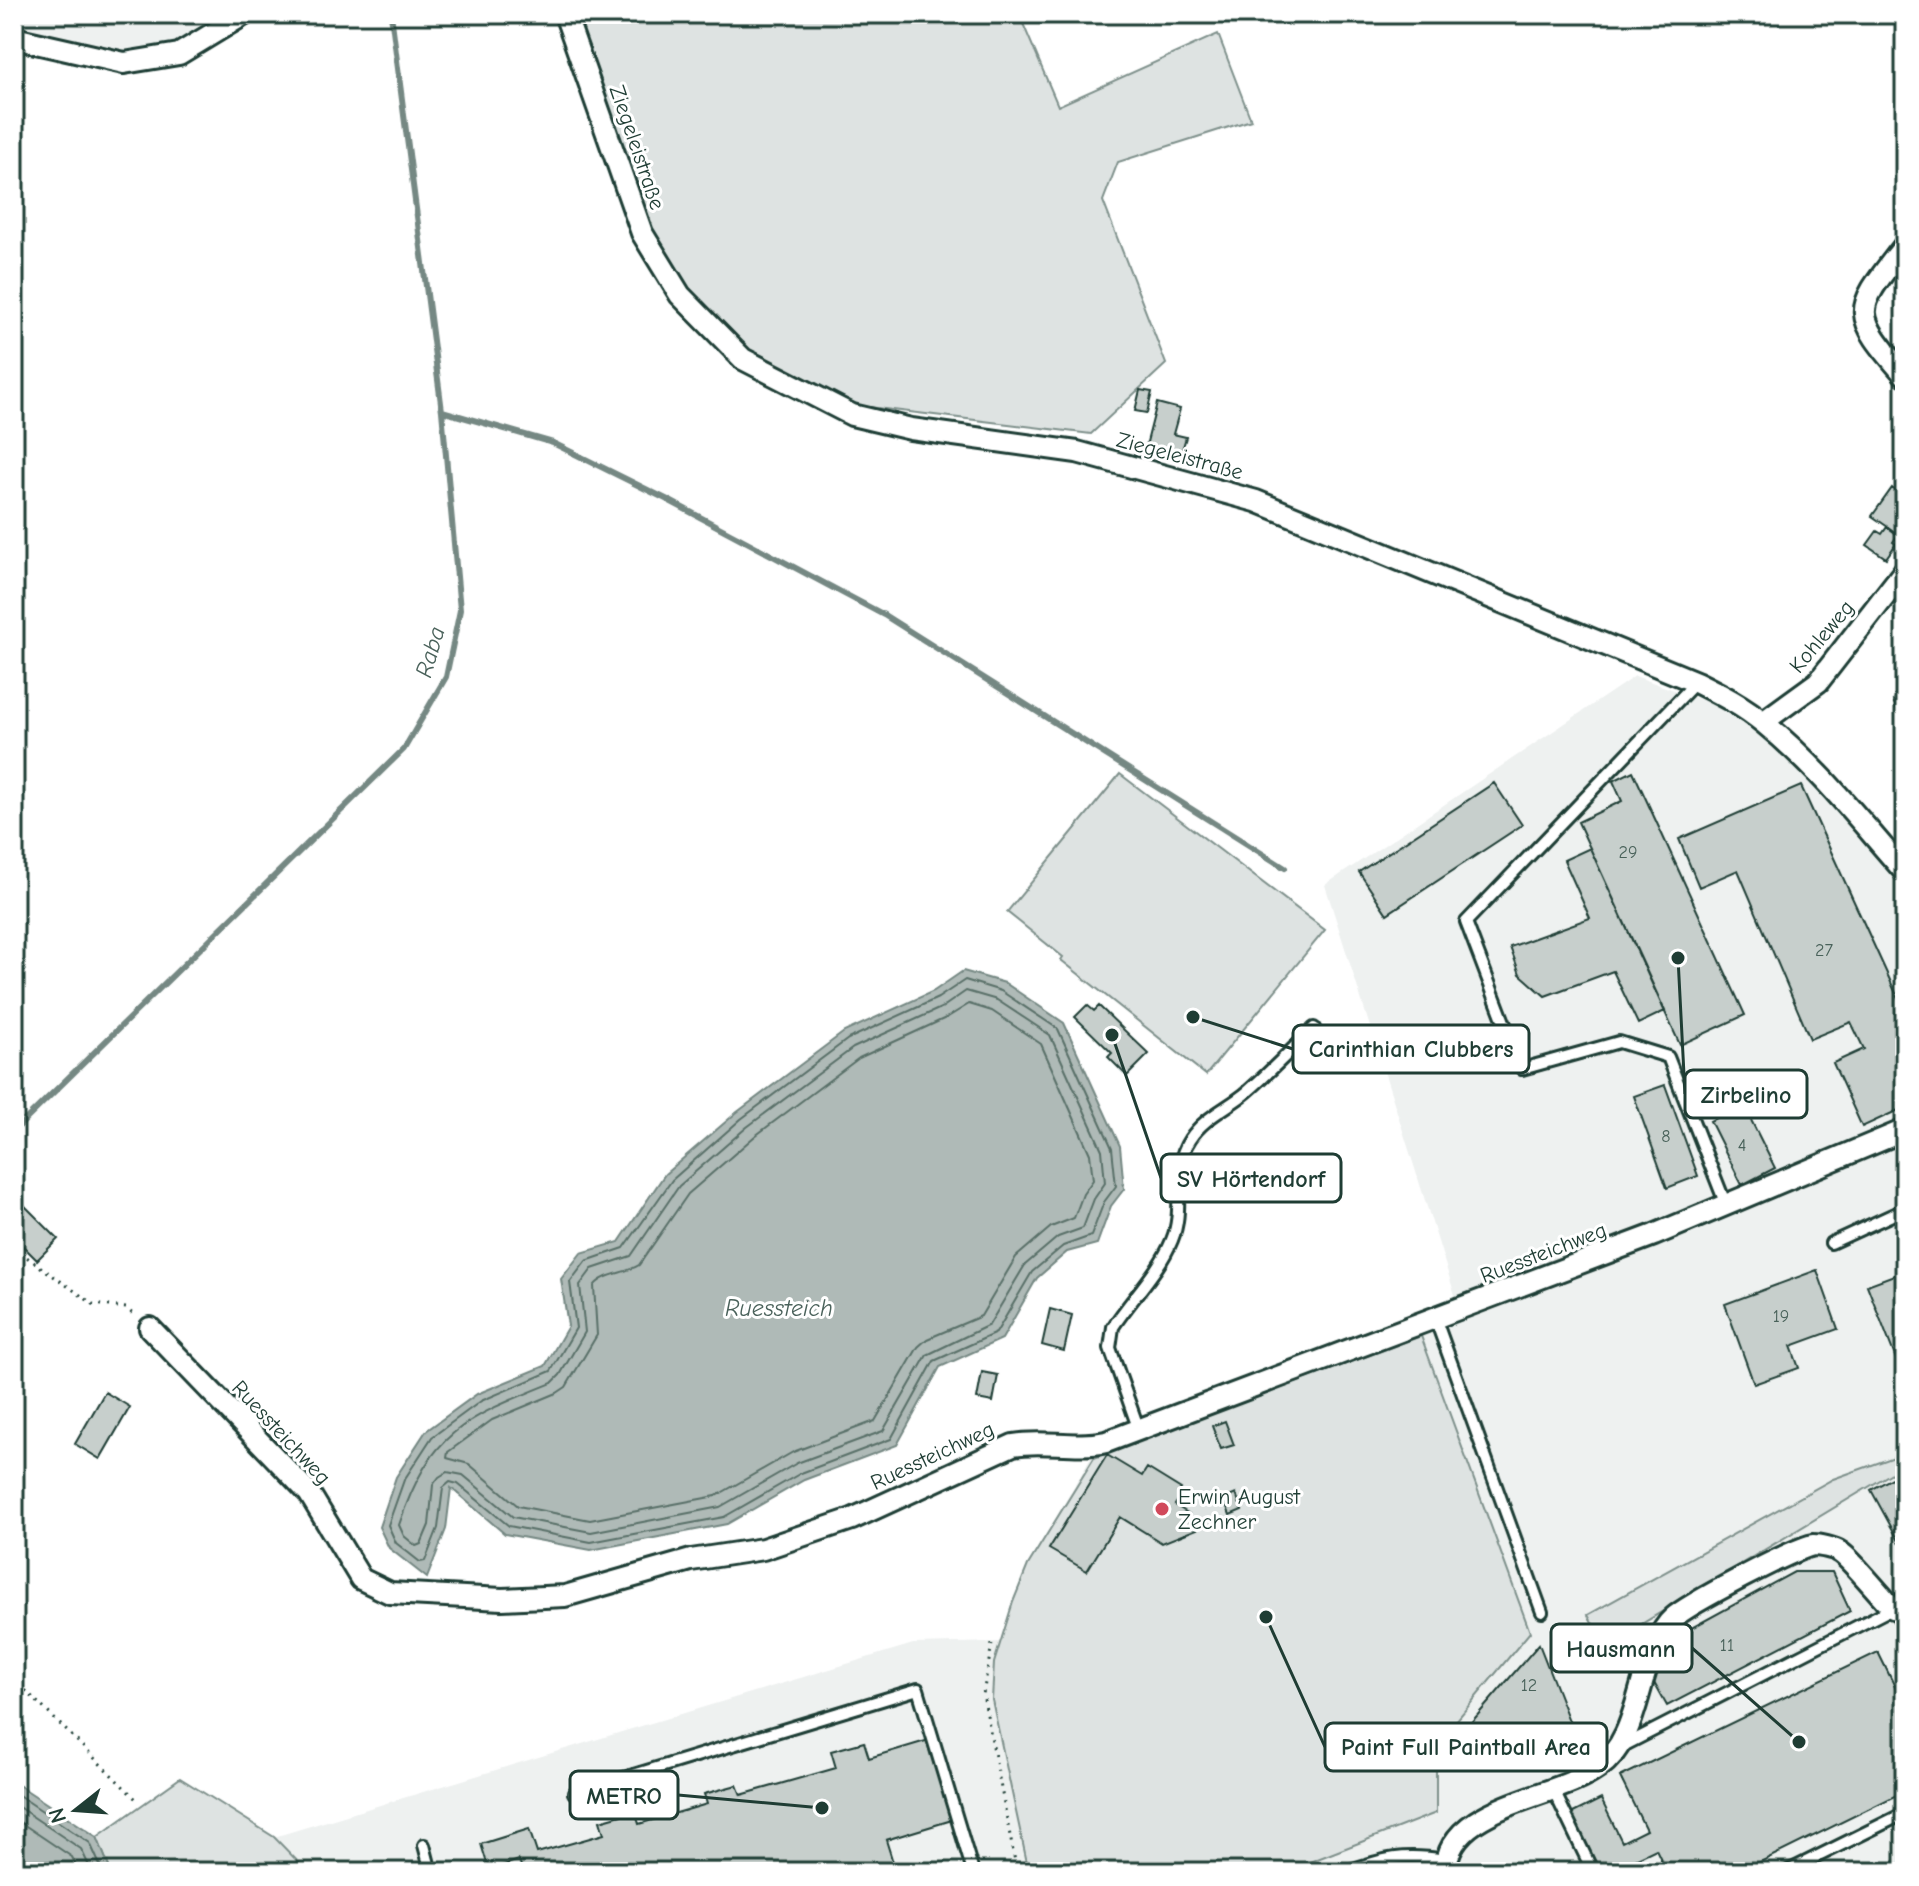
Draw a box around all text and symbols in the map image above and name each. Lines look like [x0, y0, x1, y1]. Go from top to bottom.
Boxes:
street label: Ziegeleistraße [604, 82, 671, 213]
street label: Ziegeleistraße [1114, 427, 1246, 485]
street label: Kohleweg [1784, 595, 1860, 678]
water label: Raba [409, 623, 451, 681]
house number: 29 [1619, 842, 1637, 863]
house number: 27 [1815, 940, 1833, 961]
callout: Carinthian Clubbers [1293, 1025, 1529, 1073]
text: Carinthian Clubbers [1309, 1035, 1513, 1063]
callout: Zirbelino [1685, 1070, 1807, 1118]
text: Zirbelino [1701, 1081, 1791, 1109]
house number: 8 [1661, 1126, 1671, 1147]
house number: 4 [1738, 1135, 1746, 1156]
callout: SV Hörtendorf [1161, 1154, 1341, 1202]
text: SV Hörtendorf [1177, 1165, 1326, 1193]
street label: Ruessteichweg [1477, 1217, 1610, 1289]
water label: Ruessteich [725, 1294, 833, 1322]
house number: 19 [1773, 1306, 1789, 1327]
street label: Ruessteichweg [226, 1375, 336, 1490]
street label: Ruessteichweg [867, 1416, 998, 1496]
place label: Erwin August Zechner [1178, 1484, 1301, 1535]
marker: Erwin August Zechner [1153, 1500, 1171, 1518]
callout: Hausmann [1551, 1624, 1692, 1672]
text: Hausmann [1566, 1635, 1676, 1663]
house number: 11 [1720, 1635, 1734, 1656]
house number: 12 [1521, 1675, 1537, 1696]
callout: Paint Full Paintball Area [1325, 1723, 1607, 1771]
text: Paint Full Paintball Area [1341, 1733, 1591, 1761]
north arrow [36, 1770, 116, 1850]
callout: METRO [570, 1771, 678, 1819]
text: METRO [586, 1782, 662, 1810]
text: N [43, 1805, 72, 1826]

